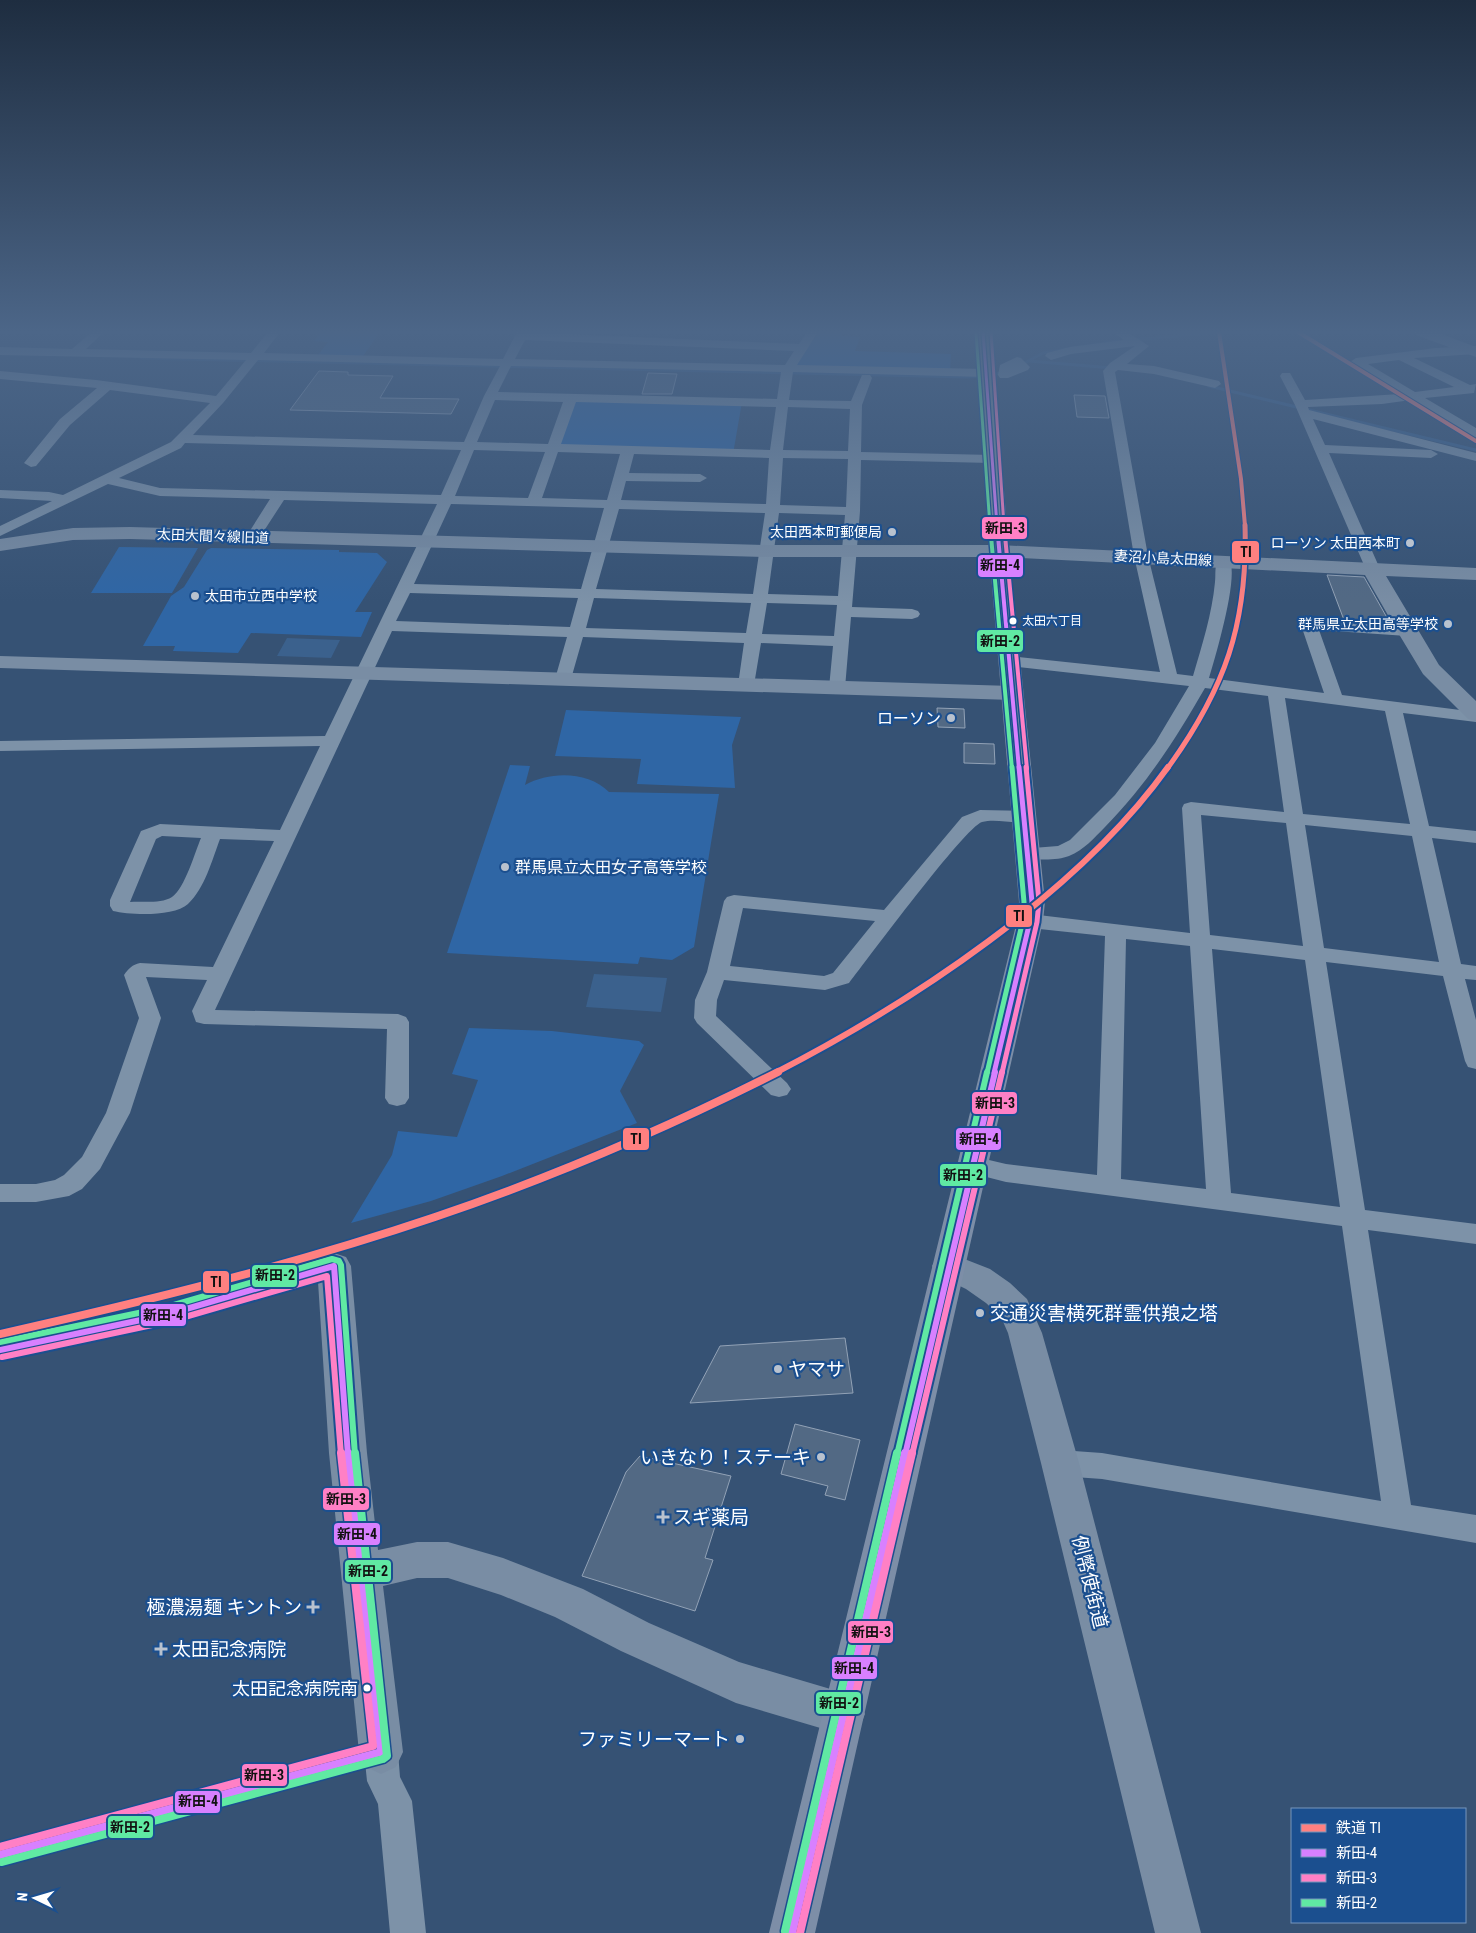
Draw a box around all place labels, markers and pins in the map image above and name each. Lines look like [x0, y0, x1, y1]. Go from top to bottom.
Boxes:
place label: 太田西本町郵便局 [770, 524, 882, 540]
marker: 太田西本町郵便局 [886, 526, 898, 538]
place label: ローソン 太田西本町 [1271, 535, 1400, 551]
marker: ローソン 太田西本町 [1404, 537, 1416, 549]
place label: 太田市立西中学校 [205, 588, 317, 604]
marker: 太田市立西中学校 [189, 590, 201, 602]
place label: 太田六丁目 [1022, 614, 1082, 628]
marker: 太田六丁目 [1008, 616, 1018, 626]
place label: 群馬県立太田高等学校 [1298, 616, 1438, 632]
marker: 群馬県立太田高等学校 [1442, 618, 1454, 630]
place label: ローソン [877, 709, 941, 728]
marker: ローソン [945, 712, 957, 724]
place label: 群馬県立太田女子高等学校 [515, 858, 707, 877]
marker: 群馬県立太田女子高等学校 [499, 861, 511, 873]
place label: 交通災害横死群霊供羪之塔 [990, 1302, 1218, 1325]
marker: 交通災害横死群霊供羪之塔 [974, 1307, 986, 1319]
place label: ヤマサ [788, 1358, 845, 1381]
marker: ヤマサ [772, 1363, 784, 1375]
place label: いきなり！ステーキ [640, 1446, 811, 1469]
marker: いきなり！ステーキ [815, 1451, 827, 1463]
place label: スギ薬局 [673, 1506, 749, 1529]
marker: スギ薬局 [657, 1511, 669, 1523]
place label: 極濃湯麺 キントン [146, 1596, 302, 1619]
marker: 極濃湯麺 キントン [306, 1600, 320, 1614]
place label: 太田記念病院 [172, 1638, 286, 1661]
marker: 太田記念病院 [154, 1642, 168, 1656]
place label: 太田記念病院南 [232, 1678, 358, 1699]
marker: 太田記念病院南 [362, 1683, 372, 1693]
place label: ファミリーマート [578, 1728, 730, 1751]
marker: ファミリーマート [734, 1733, 746, 1745]

